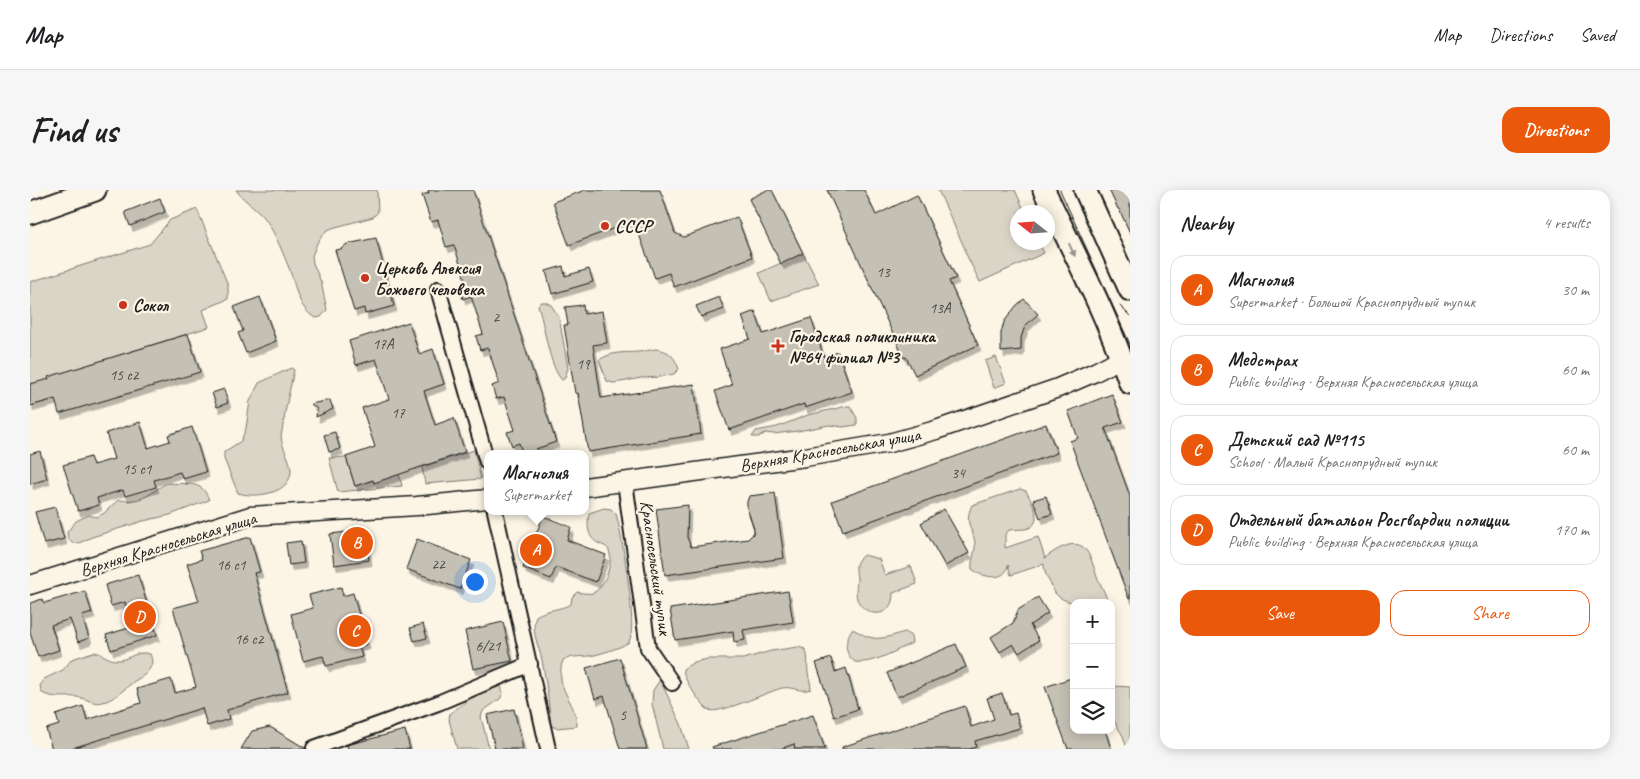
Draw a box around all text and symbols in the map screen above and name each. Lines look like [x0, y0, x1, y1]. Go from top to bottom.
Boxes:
text: Map [25, 20, 62, 50]
text: Map [1434, 24, 1461, 46]
text: Directions [1489, 24, 1552, 46]
text: Saved [1580, 24, 1615, 46]
button: Directions [1502, 107, 1610, 153]
text: Find us [30, 108, 117, 153]
north arrow [1010, 205, 1055, 250]
text: Nearby [1180, 210, 1233, 236]
text: 4 results [1543, 213, 1590, 233]
place label: СССР [615, 215, 655, 237]
marker: СССР [599, 220, 611, 232]
one-way arrow [1069, 243, 1077, 257]
place label: Церковь Алексия Божьего человека [375, 257, 486, 300]
house number: 13 [876, 263, 891, 282]
text: Магнолия [1228, 268, 1294, 292]
marker: Церковь Алексия Божьего человека [359, 272, 371, 284]
text: A [1193, 280, 1201, 300]
text: 30 m [1562, 280, 1589, 300]
text: Supermarket · Большой Краснопрудный тупик [1228, 292, 1475, 312]
place label: Сокол [133, 294, 170, 316]
marker: Сокол [117, 299, 129, 311]
house number: 13А [929, 299, 952, 318]
house number: 2 [493, 308, 501, 327]
place label: Городская поликлиника №64 филиал №3 [789, 325, 937, 368]
house number: 17А [372, 335, 395, 354]
marker: Городская поликлиника №64 филиал №3 [771, 339, 785, 353]
text: Медстрах [1228, 348, 1297, 372]
house number: 19 [576, 355, 591, 374]
text: B [1193, 360, 1201, 380]
text: 60 m [1562, 360, 1589, 380]
house number: 15 с2 [109, 366, 140, 385]
text: Public building · Верхняя Красносельская улица [1228, 372, 1477, 392]
house number: 17 [391, 404, 406, 423]
street label: Верхняя Красносельская улица [738, 423, 924, 477]
text: Детский сад №115 [1228, 428, 1364, 452]
text: C [1193, 440, 1201, 460]
text: 60 m [1562, 440, 1589, 460]
popup [484, 450, 589, 515]
text: School · Малый Краснопрудный тупик [1228, 452, 1437, 472]
house number: 15 с1 [122, 460, 153, 479]
text: Магнолия [502, 461, 568, 485]
house number: 34 [951, 464, 966, 483]
text: Supermarket [502, 485, 571, 505]
street label: Красносельский тупик [636, 499, 677, 638]
street label: Верхняя Красносельская улица [77, 506, 260, 581]
text: Отдельный батальон Росгвардии полиции [1228, 508, 1509, 532]
text: D [1192, 520, 1202, 540]
text: 170 m [1555, 520, 1589, 540]
pin: B [341, 524, 373, 562]
pin: A [520, 531, 552, 569]
text: Public building · Верхняя Красносельская улица [1228, 532, 1477, 552]
house number: 22 [431, 555, 446, 574]
house number: 16 с1 [216, 556, 247, 575]
your location [462, 569, 488, 595]
button: Save [1180, 590, 1380, 636]
button: Share [1390, 590, 1590, 636]
pin: D [124, 598, 156, 636]
map controls [1070, 599, 1115, 734]
button: + [1070, 599, 1115, 644]
pin: C [339, 612, 371, 650]
house number: 16 с2 [234, 630, 265, 649]
house number: 6/21 [475, 637, 502, 656]
button: − [1070, 644, 1115, 689]
button: layers [1070, 689, 1115, 734]
house number: 5 [620, 706, 628, 725]

